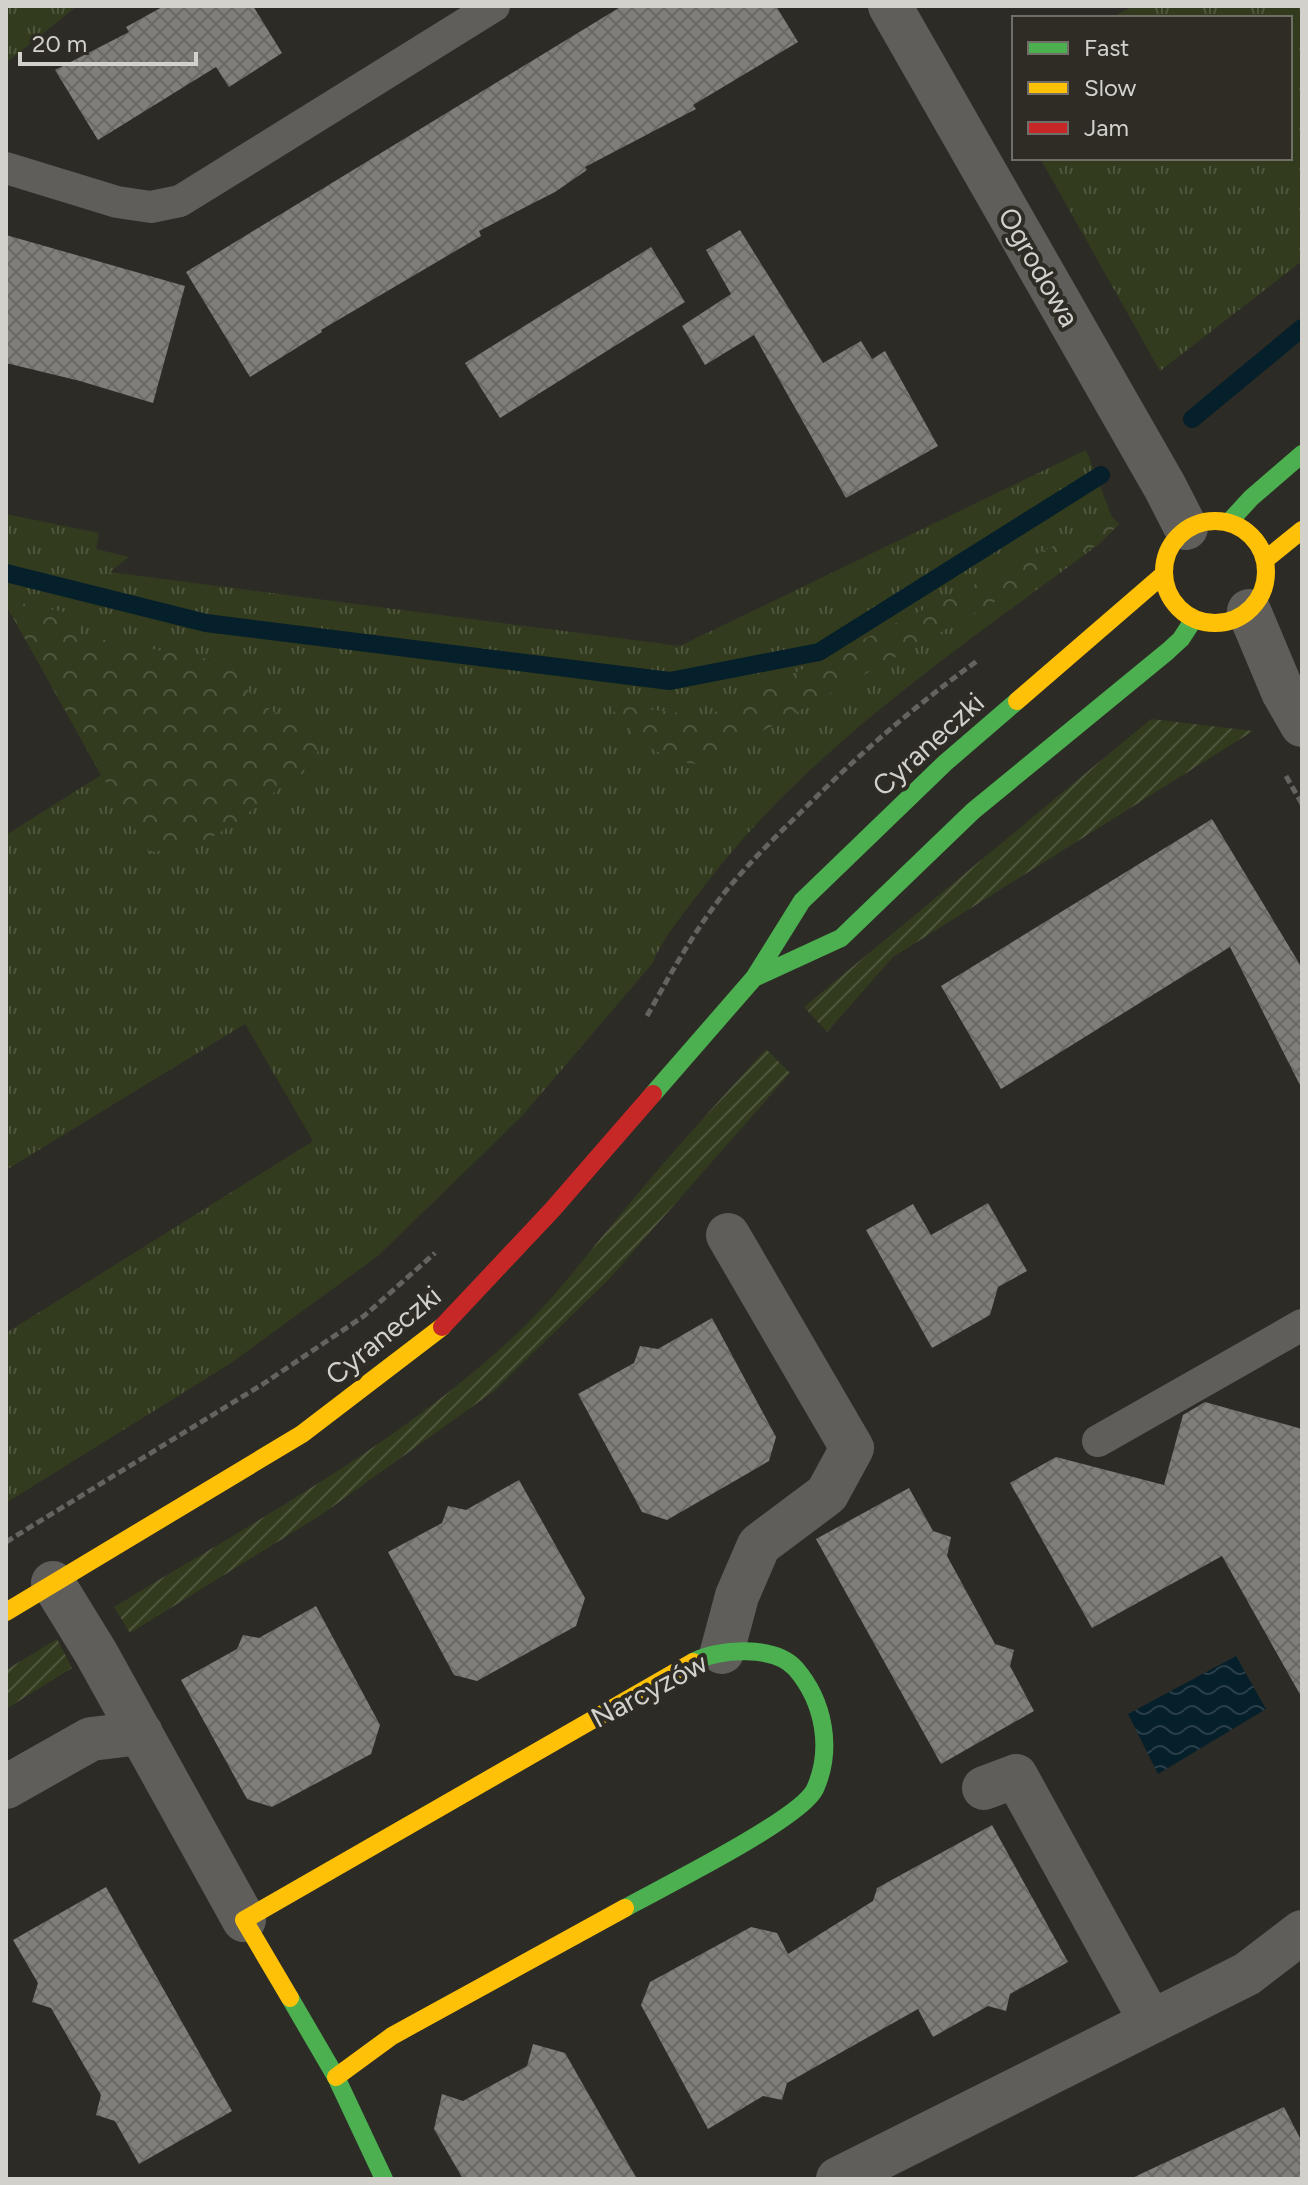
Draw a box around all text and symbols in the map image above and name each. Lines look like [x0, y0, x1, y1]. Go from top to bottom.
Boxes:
scale bar [20, 16, 196, 66]
legend [1012, 16, 1292, 160]
text: 20 m [32, 29, 87, 58]
text: Fast [1084, 33, 1129, 62]
text: Slow [1084, 73, 1137, 102]
text: Jam [1084, 113, 1129, 142]
street label: Ogrodowa [991, 201, 1087, 333]
street label: Cyraneczki [865, 685, 991, 803]
street label: Cyraneczki [318, 1278, 448, 1392]
street label: Narcyzów [585, 1645, 713, 1735]

